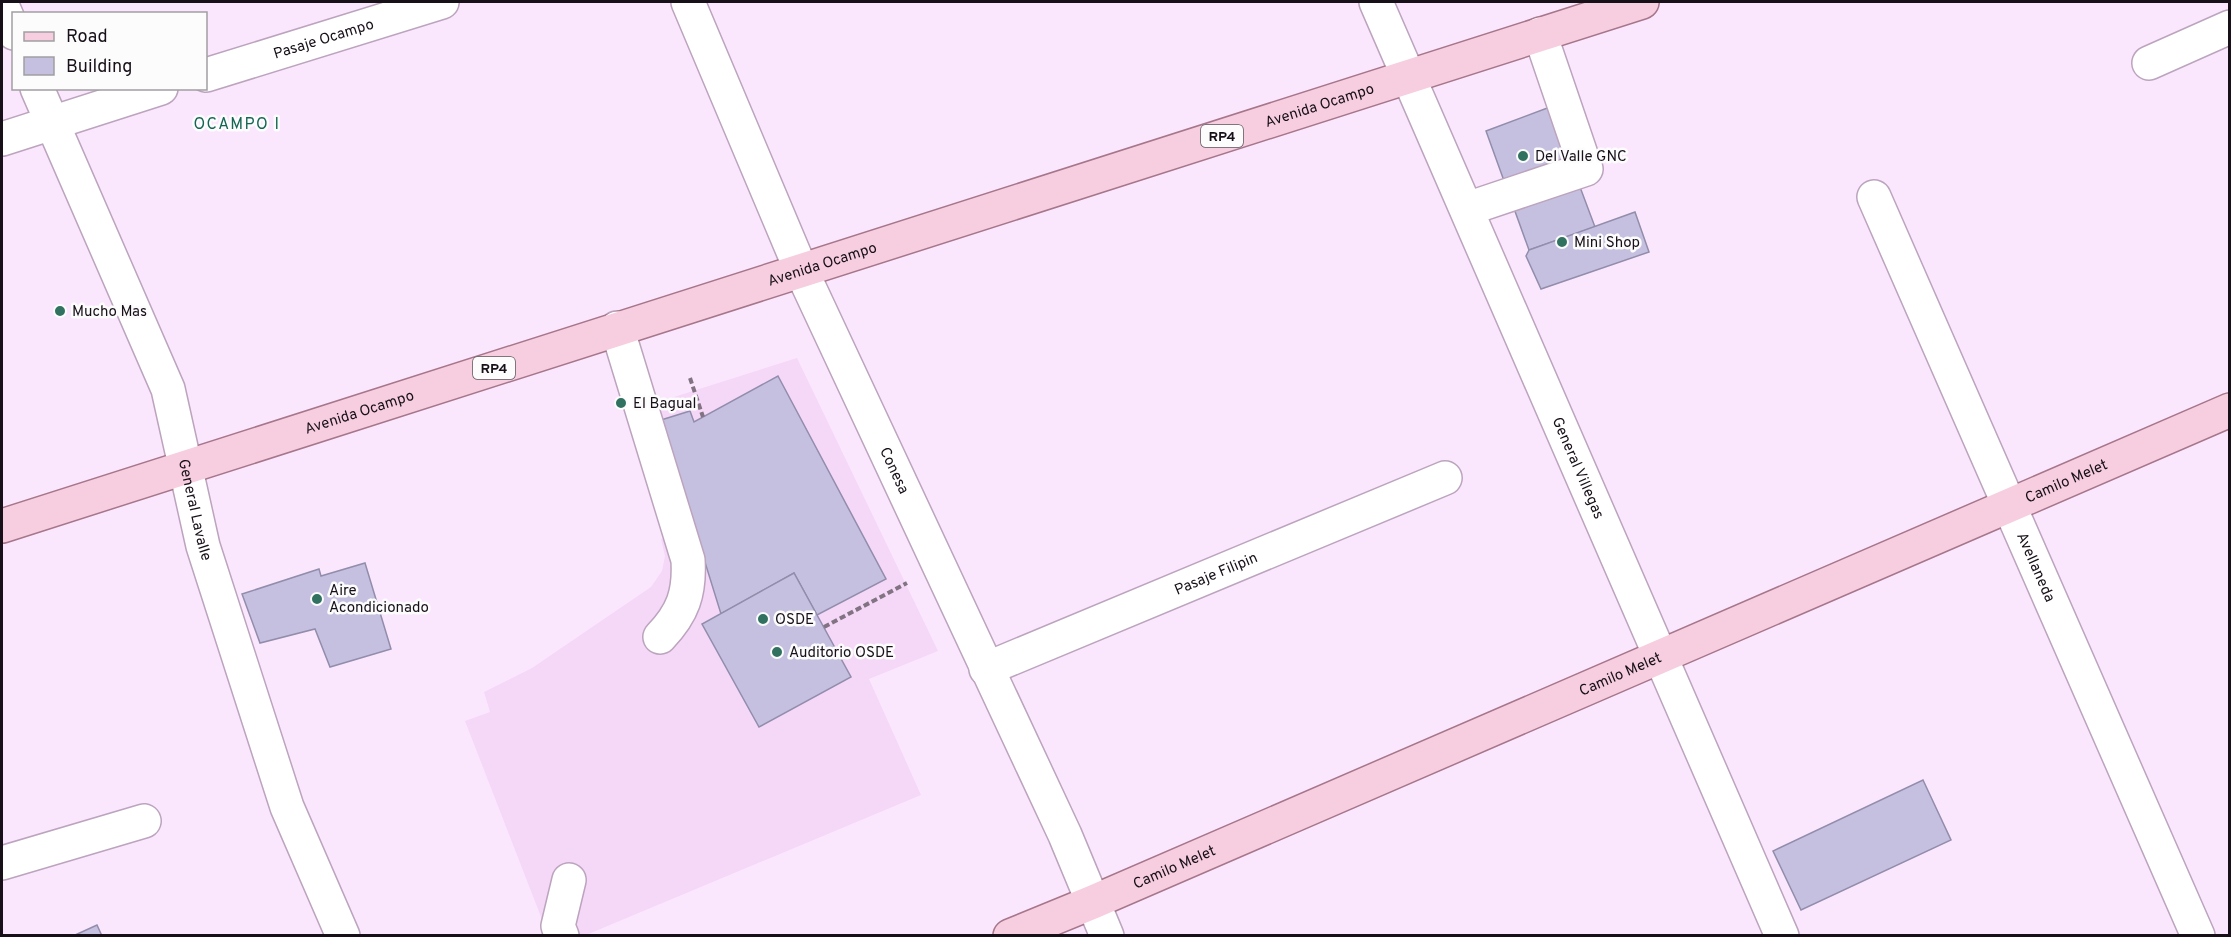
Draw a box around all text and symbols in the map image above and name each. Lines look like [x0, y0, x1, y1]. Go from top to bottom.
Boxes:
legend [12, 12, 207, 90]
street label: Pasaje Ocampo [271, 16, 376, 65]
text: Road [66, 26, 108, 49]
text: Building [66, 56, 132, 79]
street label: Avenida Ocampo [1263, 80, 1377, 133]
district label: OCAMPO I [193, 115, 281, 135]
road number: RP4 [1201, 125, 1243, 147]
place label: Del Valle GNC [1535, 148, 1627, 167]
marker: Del Valle GNC [1516, 149, 1530, 163]
place label: Mini Shop [1574, 234, 1640, 253]
marker: Mini Shop [1555, 235, 1569, 249]
street label: Avenida Ocampo [766, 239, 880, 292]
place label: Mucho Mas [72, 303, 147, 322]
marker: Mucho Mas [53, 304, 67, 318]
road number: RP4 [473, 357, 515, 379]
street label: Avenida Ocampo [303, 387, 417, 440]
place label: El Bagual [633, 395, 696, 414]
marker: El Bagual [614, 396, 628, 410]
street label: General Villegas [1547, 415, 1608, 522]
street label: Conesa [874, 445, 912, 497]
street label: Camilo Melet [2023, 456, 2111, 508]
street label: General Lavalle [173, 457, 215, 563]
street label: Avellaneda [2011, 530, 2058, 606]
street label: Pasaje Filipin [1172, 549, 1261, 600]
place label: Aire Acondicionado [329, 582, 429, 618]
marker: Aire Acondicionado [310, 592, 324, 606]
place label: OSDE [775, 611, 814, 630]
marker: OSDE [756, 612, 770, 626]
place label: Auditorio OSDE [789, 644, 894, 663]
marker: Auditorio OSDE [770, 645, 784, 659]
street label: Camilo Melet [1577, 649, 1665, 701]
street label: Camilo Melet [1131, 842, 1219, 894]

